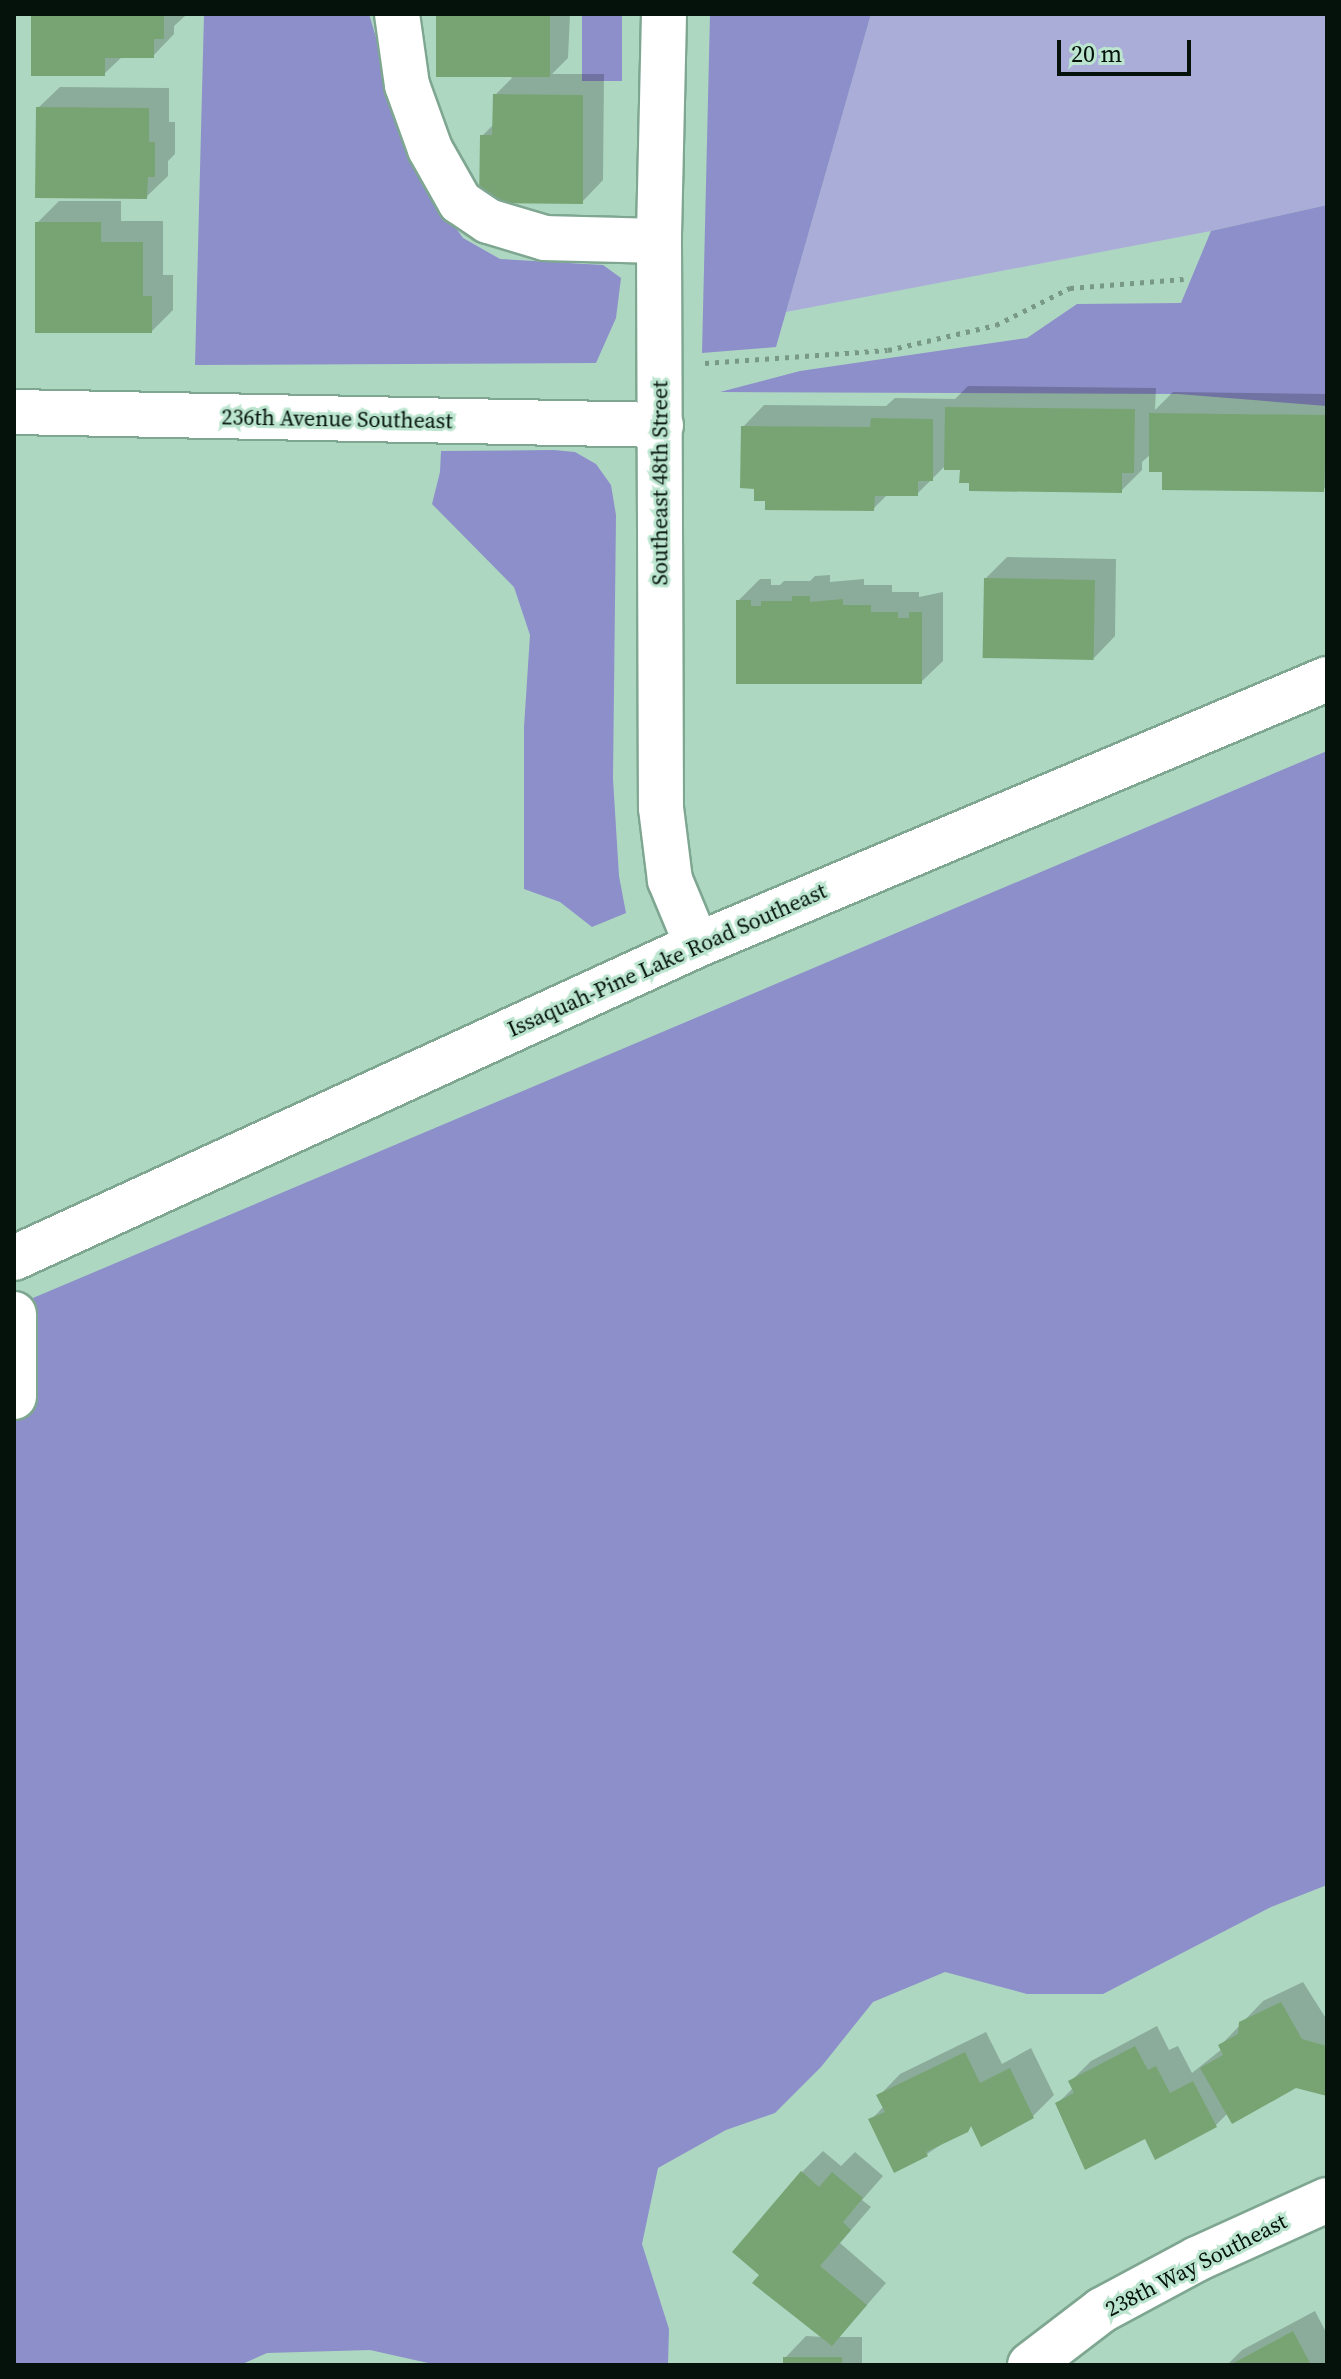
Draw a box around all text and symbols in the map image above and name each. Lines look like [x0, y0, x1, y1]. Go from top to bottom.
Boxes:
scale bar [1061, 24, 1195, 74]
text: 20 m [1071, 37, 1122, 70]
street label: Southeast 48th Street [647, 381, 673, 585]
street label: 236th Avenue Southeast [221, 404, 453, 434]
street label: Issaquah-Pine Lake Road Southeast [503, 878, 831, 1042]
street label: 238th Way Southeast [1101, 2208, 1291, 2322]

